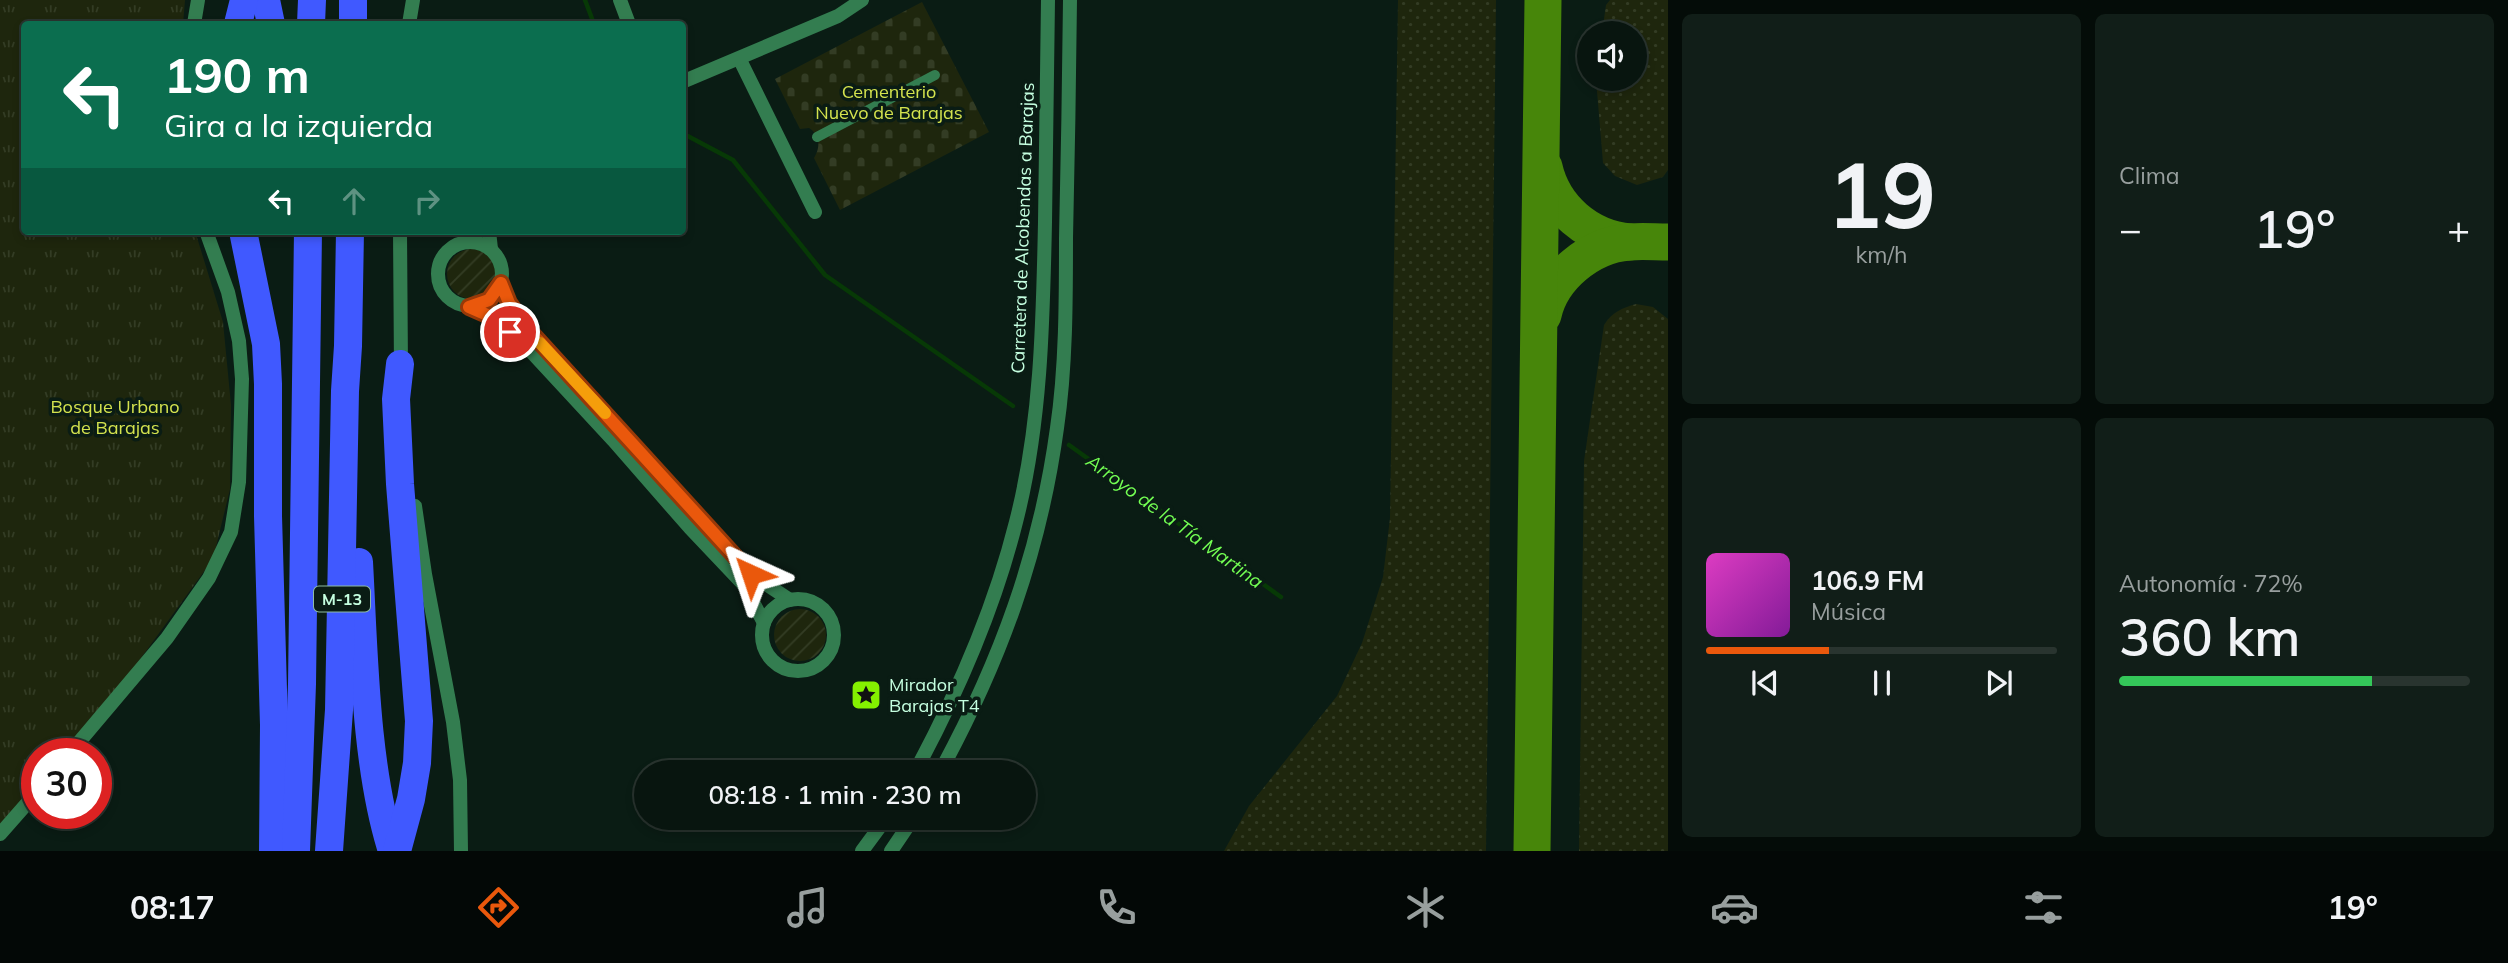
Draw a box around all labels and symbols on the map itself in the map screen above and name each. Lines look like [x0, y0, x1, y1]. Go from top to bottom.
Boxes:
park label: Cementerio Nuevo de Barajas [815, 80, 963, 124]
street label: Carretera de Alcobendas a Barajas [1006, 82, 1039, 374]
pin [480, 302, 540, 362]
park label: Bosque Urbano de Barajas [50, 395, 180, 439]
water label: Arroyo de la Tía Martina [1081, 448, 1268, 593]
position arrow [714, 537, 788, 611]
road number: M-13 [314, 586, 370, 612]
place label: Mirador Barajas T4 [889, 673, 980, 717]
place icon: Mirador Barajas T4 [849, 678, 883, 712]
speed limit sign: 30 [21, 738, 112, 829]

